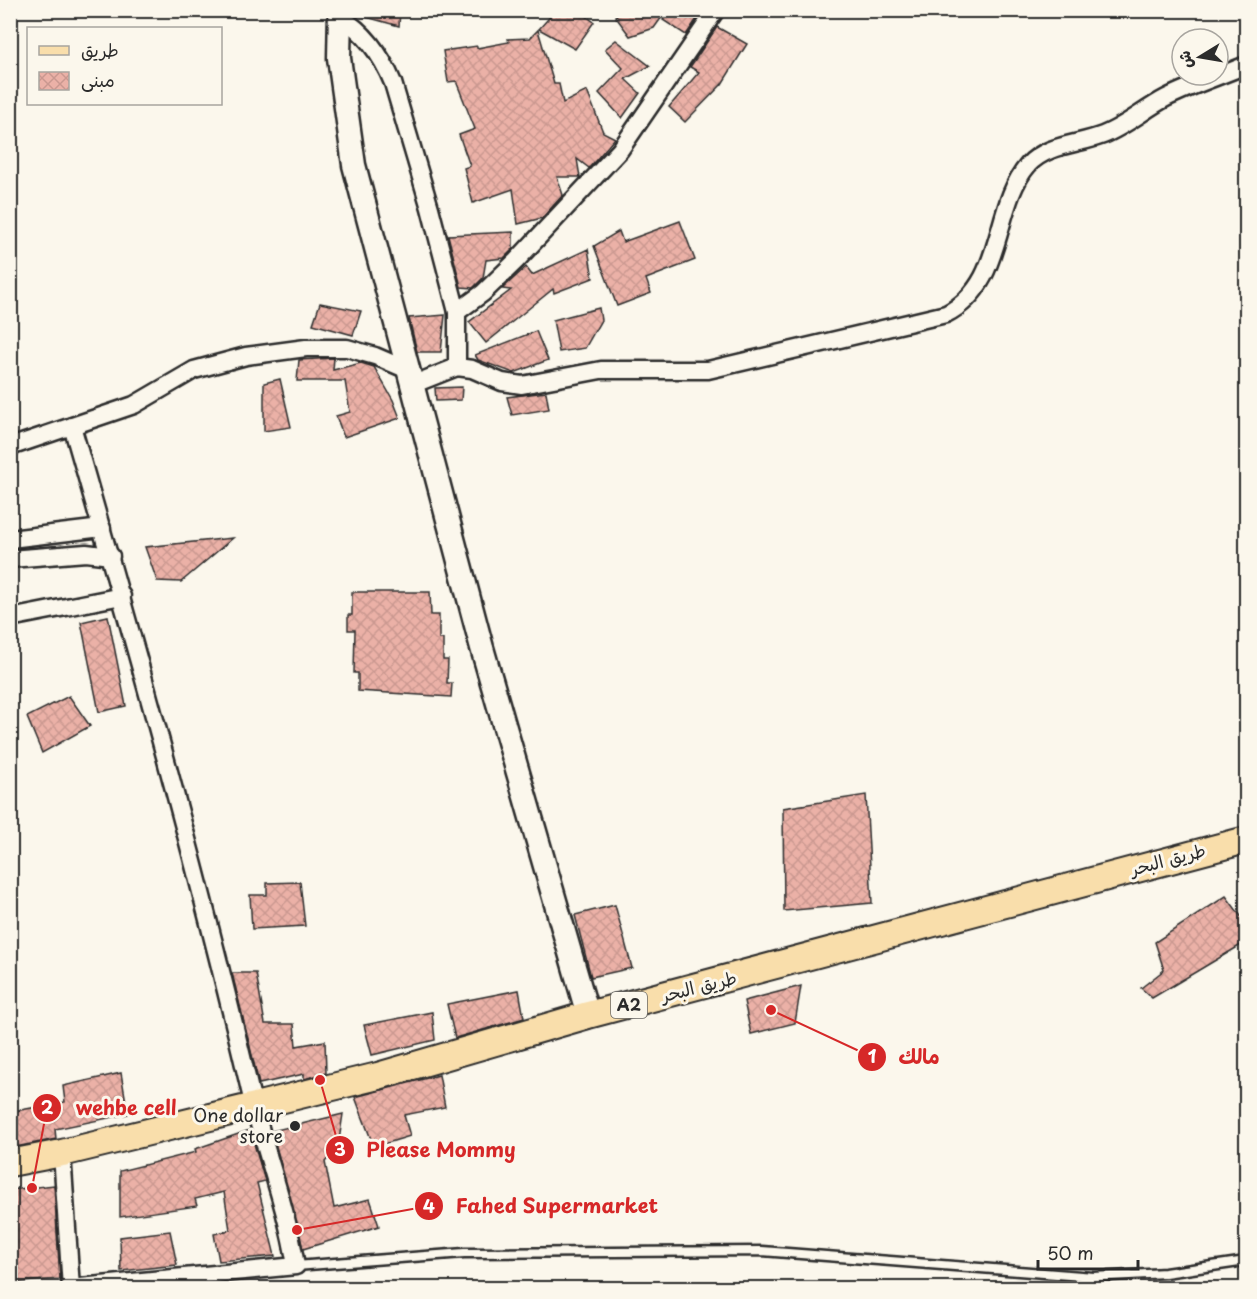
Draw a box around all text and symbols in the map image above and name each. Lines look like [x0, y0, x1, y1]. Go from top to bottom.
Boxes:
legend [27, 27, 222, 105]
north arrow [1170, 27, 1230, 87]
text: طريق [81, 36, 119, 63]
text: ش [1171, 49, 1198, 71]
text: مبنى [81, 66, 115, 93]
street label: طريق البحر [1125, 836, 1208, 882]
street label: طريق البحر [656, 963, 739, 1008]
road number: A2 [611, 992, 647, 1018]
callout: مالك [857, 1038, 952, 1076]
text: مالك [898, 1041, 940, 1071]
text: 1 [868, 1042, 877, 1069]
callout: wehbe cell [32, 1089, 189, 1127]
text: wehbe cell [76, 1092, 176, 1122]
text: 2 [41, 1093, 54, 1120]
place label: One dollar store [193, 1101, 284, 1149]
marker: One dollar store [288, 1119, 302, 1133]
callout: Please Mommy [325, 1131, 528, 1169]
text: Please Mommy [366, 1134, 516, 1164]
text: 3 [334, 1135, 346, 1162]
callout: Fahed Supermarket [414, 1187, 670, 1225]
text: Fahed Supermarket [456, 1190, 659, 1220]
text: 4 [423, 1192, 435, 1219]
scale bar [1038, 1233, 1138, 1271]
text: 50 m [1047, 1239, 1094, 1266]

